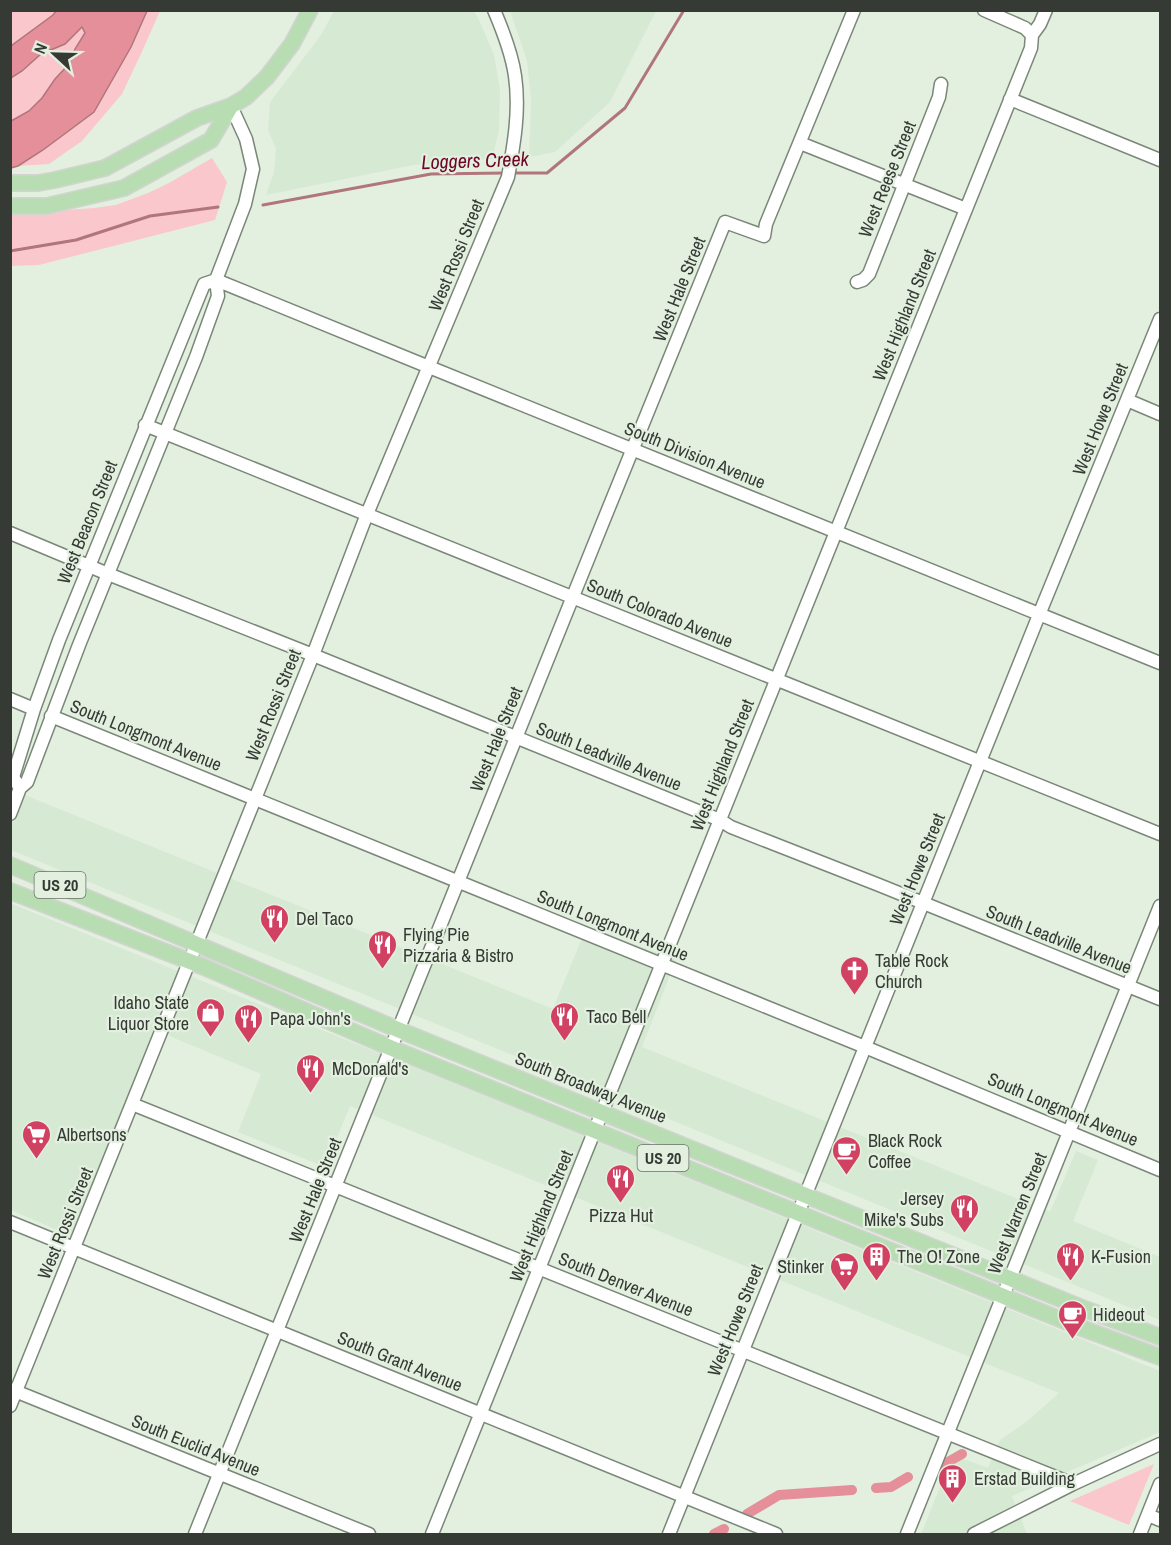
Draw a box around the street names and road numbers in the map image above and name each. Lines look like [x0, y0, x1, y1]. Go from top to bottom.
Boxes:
street label: West Reese Street [852, 117, 922, 241]
street label: West Rossi Street [422, 195, 490, 315]
street label: West Hale Street [647, 233, 711, 345]
street label: West Highland Street [866, 245, 942, 385]
street label: West Howe Street [1066, 359, 1134, 479]
street label: South Division Avenue [621, 415, 769, 495]
street label: West Beacon Street [51, 457, 123, 587]
street label: South Colorado Avenue [583, 572, 737, 654]
street label: West Rossi Street [239, 645, 307, 765]
street label: West Hale Street [464, 683, 528, 795]
street label: South Longmont Avenue [66, 693, 226, 777]
street label: West Highland Street [684, 695, 760, 835]
street label: South Leadville Avenue [533, 715, 685, 797]
street label: West Howe Street [883, 809, 951, 929]
road number: US 20 [34, 872, 86, 898]
street label: South Longmont Avenue [533, 883, 693, 967]
street label: South Leadville Avenue [983, 898, 1135, 980]
street label: South Broadway Avenue [511, 1045, 671, 1129]
street label: South Longmont Avenue [984, 1066, 1142, 1152]
street label: West Hale Street [283, 1134, 347, 1246]
road number: US 20 [638, 1145, 688, 1171]
street label: West Highland Street [503, 1146, 579, 1286]
street label: West Warren Street [981, 1149, 1053, 1277]
street label: West Rossi Street [31, 1163, 99, 1283]
street label: South Denver Avenue [555, 1246, 697, 1322]
street label: West Howe Street [701, 1260, 769, 1380]
street label: South Grant Avenue [334, 1325, 466, 1397]
street label: South Euclid Avenue [128, 1408, 264, 1482]

